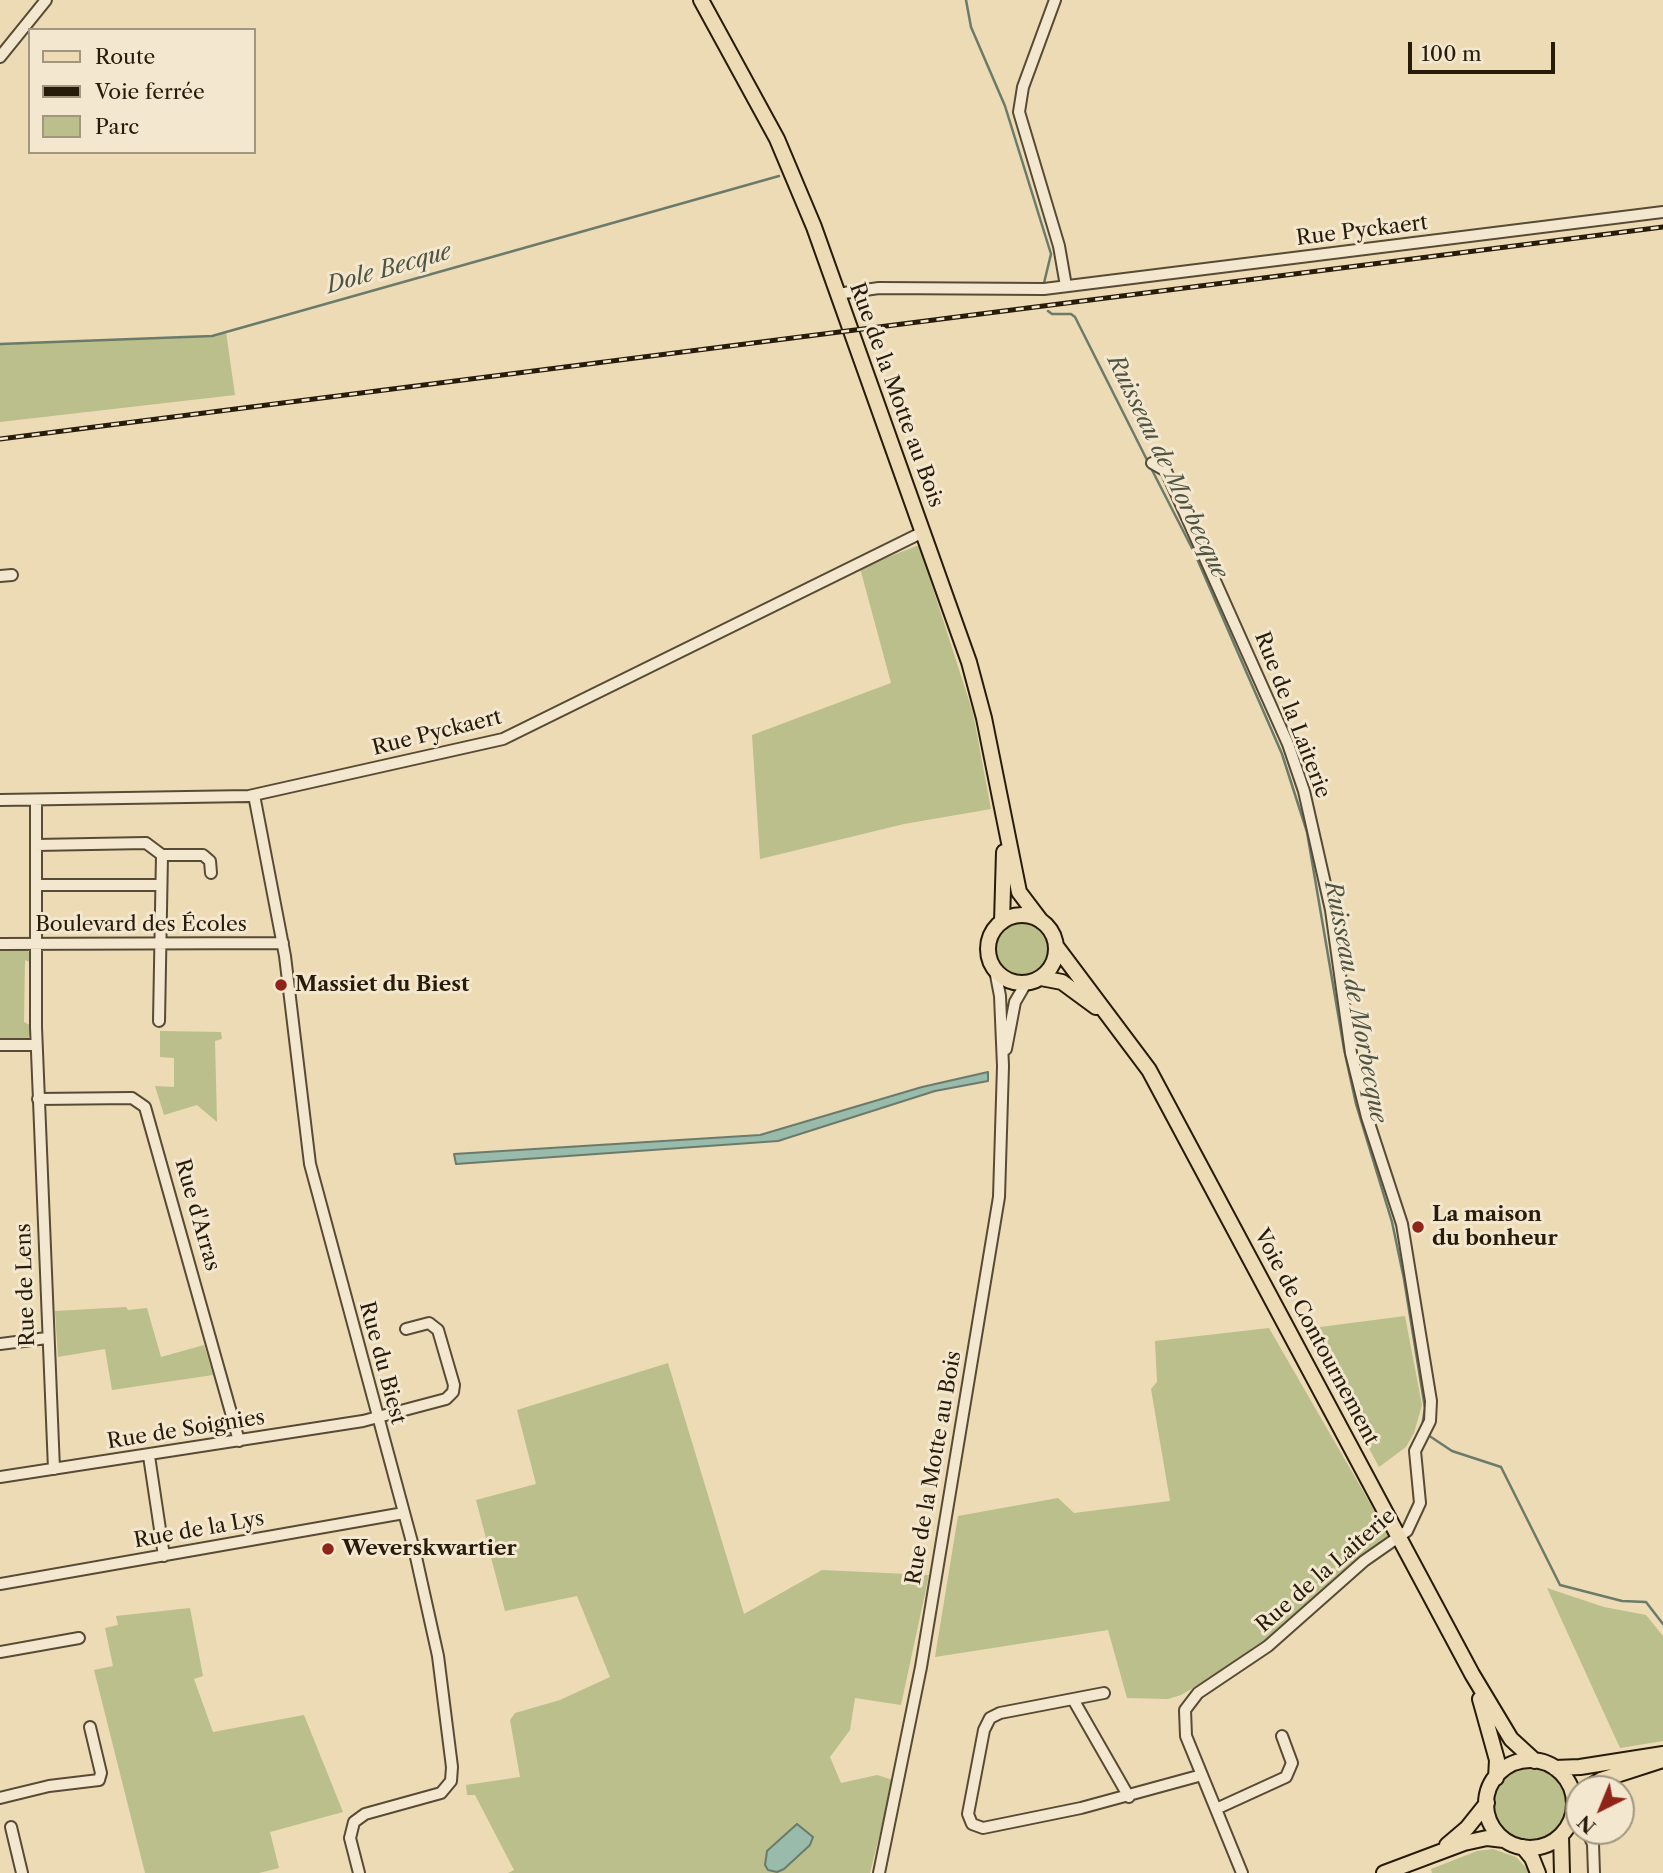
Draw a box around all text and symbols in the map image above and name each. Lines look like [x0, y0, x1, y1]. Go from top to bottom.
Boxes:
legend [28, 28, 256, 154]
scale bar [1411, 28, 1558, 72]
text: 100 m [1421, 41, 1482, 66]
text: Route [95, 44, 155, 69]
text: Voie ferrée [95, 79, 205, 104]
text: Parc [95, 114, 139, 139]
street label: Rue Pyckaert [1295, 210, 1429, 252]
water label: Dole Becque [323, 238, 455, 300]
street label: Rue de la Motte au Bois [844, 279, 948, 511]
water label: Ruisseau de Morbecque [1101, 351, 1233, 583]
street label: Rue de la Laiterie [1249, 628, 1335, 802]
street label: Rue Pyckaert [370, 705, 504, 761]
water label: Ruisseau de Morbecque [1318, 879, 1392, 1125]
street label: Boulevard des Écoles [35, 912, 247, 938]
place label: Massiet du Biest [295, 972, 469, 998]
marker: Massiet du Biest [273, 977, 289, 993]
street label: Rue d'Arras [169, 1156, 225, 1274]
place label: La maison du bonheur [1432, 1202, 1558, 1252]
marker: La maison du bonheur [1410, 1219, 1426, 1235]
street label: Rue de Lens [11, 1223, 41, 1347]
street label: Voie de Contournement [1248, 1225, 1384, 1449]
street label: Rue du Biest [354, 1299, 410, 1427]
street label: Rue de la Motte au Bois [901, 1349, 967, 1587]
street label: Rue de Soignies [105, 1405, 267, 1455]
street label: Rue de la Laiterie [1251, 1504, 1401, 1638]
street label: Rue de la Lys [132, 1506, 266, 1554]
place label: Weverskwartier [342, 1536, 517, 1562]
marker: Weverskwartier [320, 1541, 336, 1557]
north arrow [1565, 1775, 1635, 1845]
text: N [1573, 1810, 1601, 1838]

